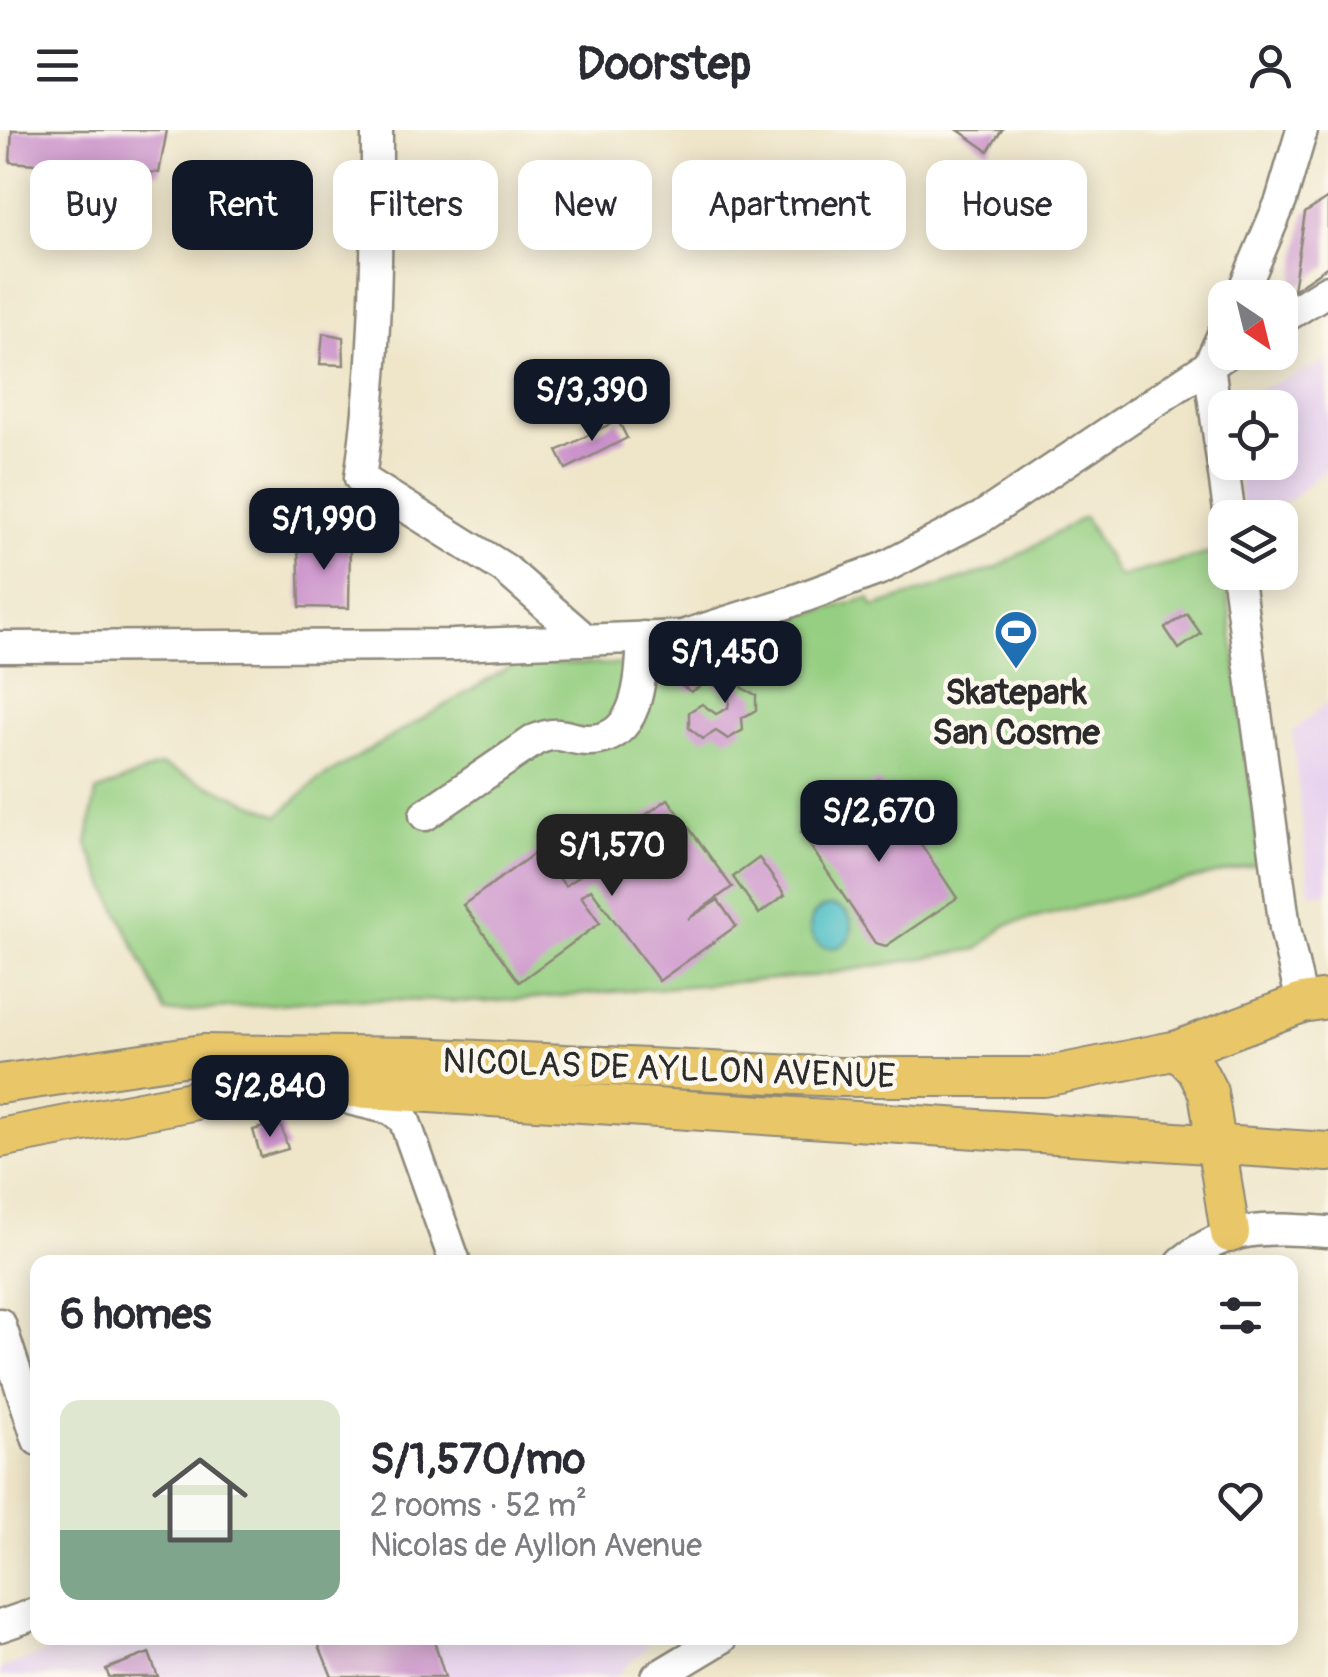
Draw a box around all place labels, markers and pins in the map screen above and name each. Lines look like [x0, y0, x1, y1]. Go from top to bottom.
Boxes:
pin: S/3,390 [500, 359, 684, 444]
pin: S/1,990 [232, 488, 416, 573]
sports icon: Skatepark San Cosme [993, 609, 1039, 670]
pin: S/1,450 [633, 621, 817, 706]
place label: Skatepark San Cosme [932, 671, 1100, 755]
pin: S/2,670 [787, 780, 971, 865]
pin: S/1,570 [520, 814, 704, 899]
pin: S/2,840 [178, 1055, 362, 1140]

